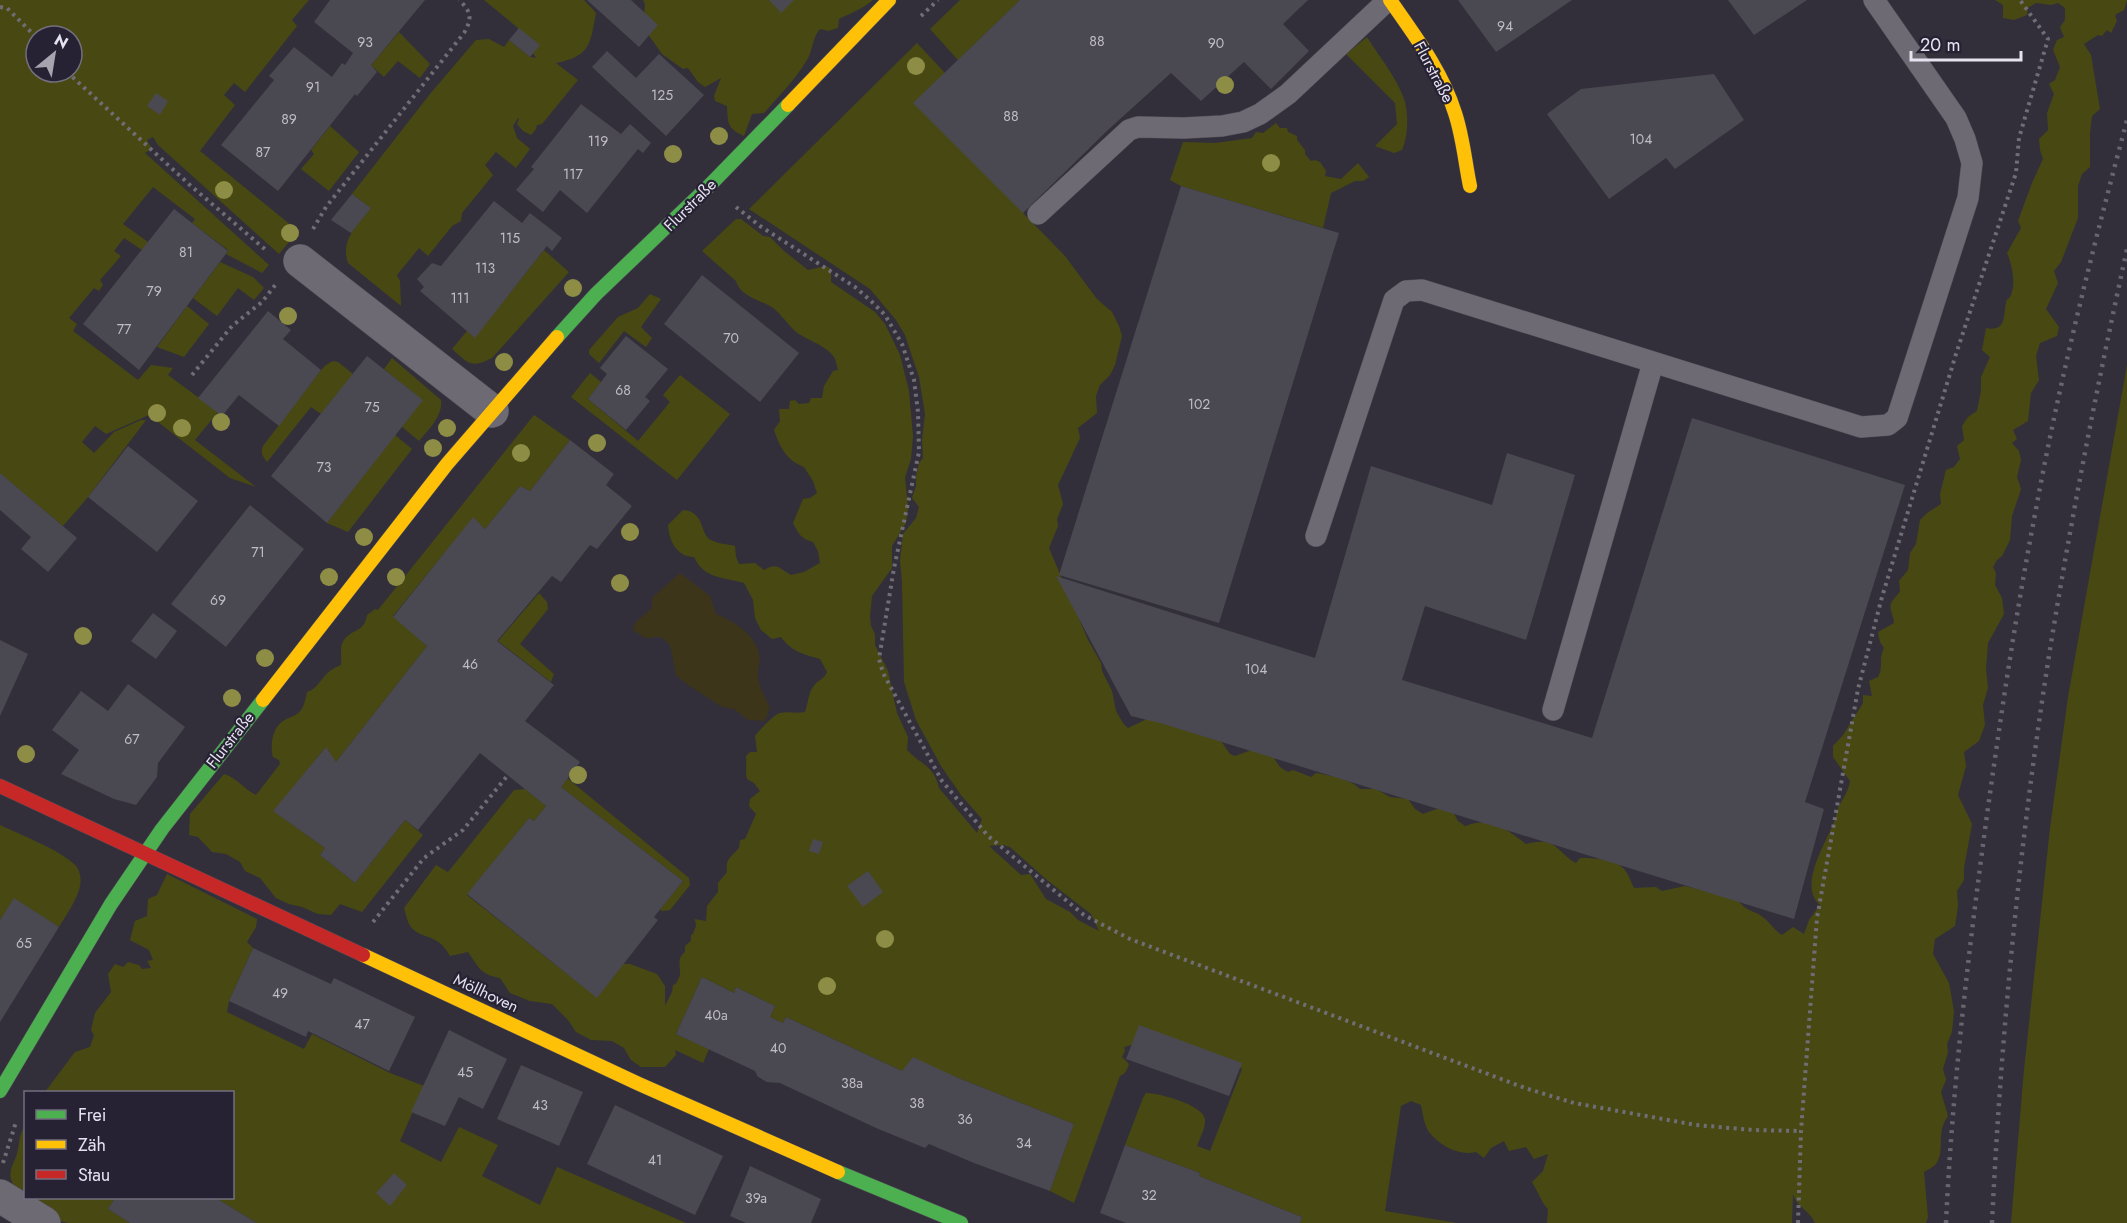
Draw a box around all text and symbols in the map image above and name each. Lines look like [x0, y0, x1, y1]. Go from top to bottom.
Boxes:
house number: 94 [1497, 16, 1513, 36]
north arrow [24, 24, 84, 84]
scale bar [1911, 24, 2020, 62]
text: N [50, 28, 73, 55]
house number: 88 [1089, 31, 1105, 51]
house number: 93 [357, 32, 373, 52]
text: 20 m [1920, 32, 1960, 58]
house number: 90 [1208, 33, 1224, 53]
street label: Flurstraße [1408, 37, 1460, 107]
house number: 91 [306, 77, 320, 97]
house number: 125 [651, 85, 673, 105]
house number: 88 [1003, 106, 1019, 126]
house number: 89 [281, 109, 297, 129]
house number: 104 [1630, 129, 1652, 149]
house number: 119 [588, 131, 608, 151]
house number: 87 [256, 142, 271, 162]
house number: 117 [563, 164, 584, 184]
street label: Flurstraße [658, 173, 722, 237]
house number: 115 [500, 228, 520, 248]
house number: 81 [179, 242, 193, 262]
house number: 113 [475, 258, 495, 278]
house number: 79 [146, 281, 162, 301]
house number: 111 [451, 288, 469, 308]
house number: 77 [117, 319, 132, 339]
house number: 70 [723, 328, 739, 348]
house number: 68 [615, 380, 631, 400]
house number: 102 [1188, 394, 1210, 414]
house number: 75 [364, 397, 380, 417]
house number: 73 [317, 457, 332, 477]
house number: 71 [251, 542, 265, 562]
house number: 69 [210, 590, 226, 610]
house number: 46 [462, 654, 478, 674]
house number: 104 [1245, 659, 1267, 679]
street label: Flurstraße [201, 707, 259, 773]
house number: 67 [124, 729, 140, 749]
house number: 65 [16, 933, 32, 953]
street label: Möllhoven [450, 968, 522, 1018]
house number: 49 [272, 983, 288, 1003]
house number: 40a [704, 1005, 728, 1025]
house number: 47 [354, 1014, 370, 1034]
house number: 40 [770, 1038, 786, 1058]
house number: 45 [457, 1062, 473, 1082]
house number: 38a [841, 1073, 863, 1093]
legend [24, 1091, 234, 1199]
house number: 38 [909, 1093, 925, 1113]
house number: 43 [532, 1095, 548, 1115]
text: Frei [78, 1102, 107, 1128]
house number: 36 [957, 1109, 973, 1129]
text: Zäh [78, 1132, 106, 1158]
house number: 34 [1016, 1133, 1032, 1153]
house number: 41 [648, 1150, 662, 1170]
text: Stau [78, 1162, 110, 1188]
house number: 32 [1141, 1185, 1157, 1205]
house number: 39a [745, 1188, 767, 1208]

